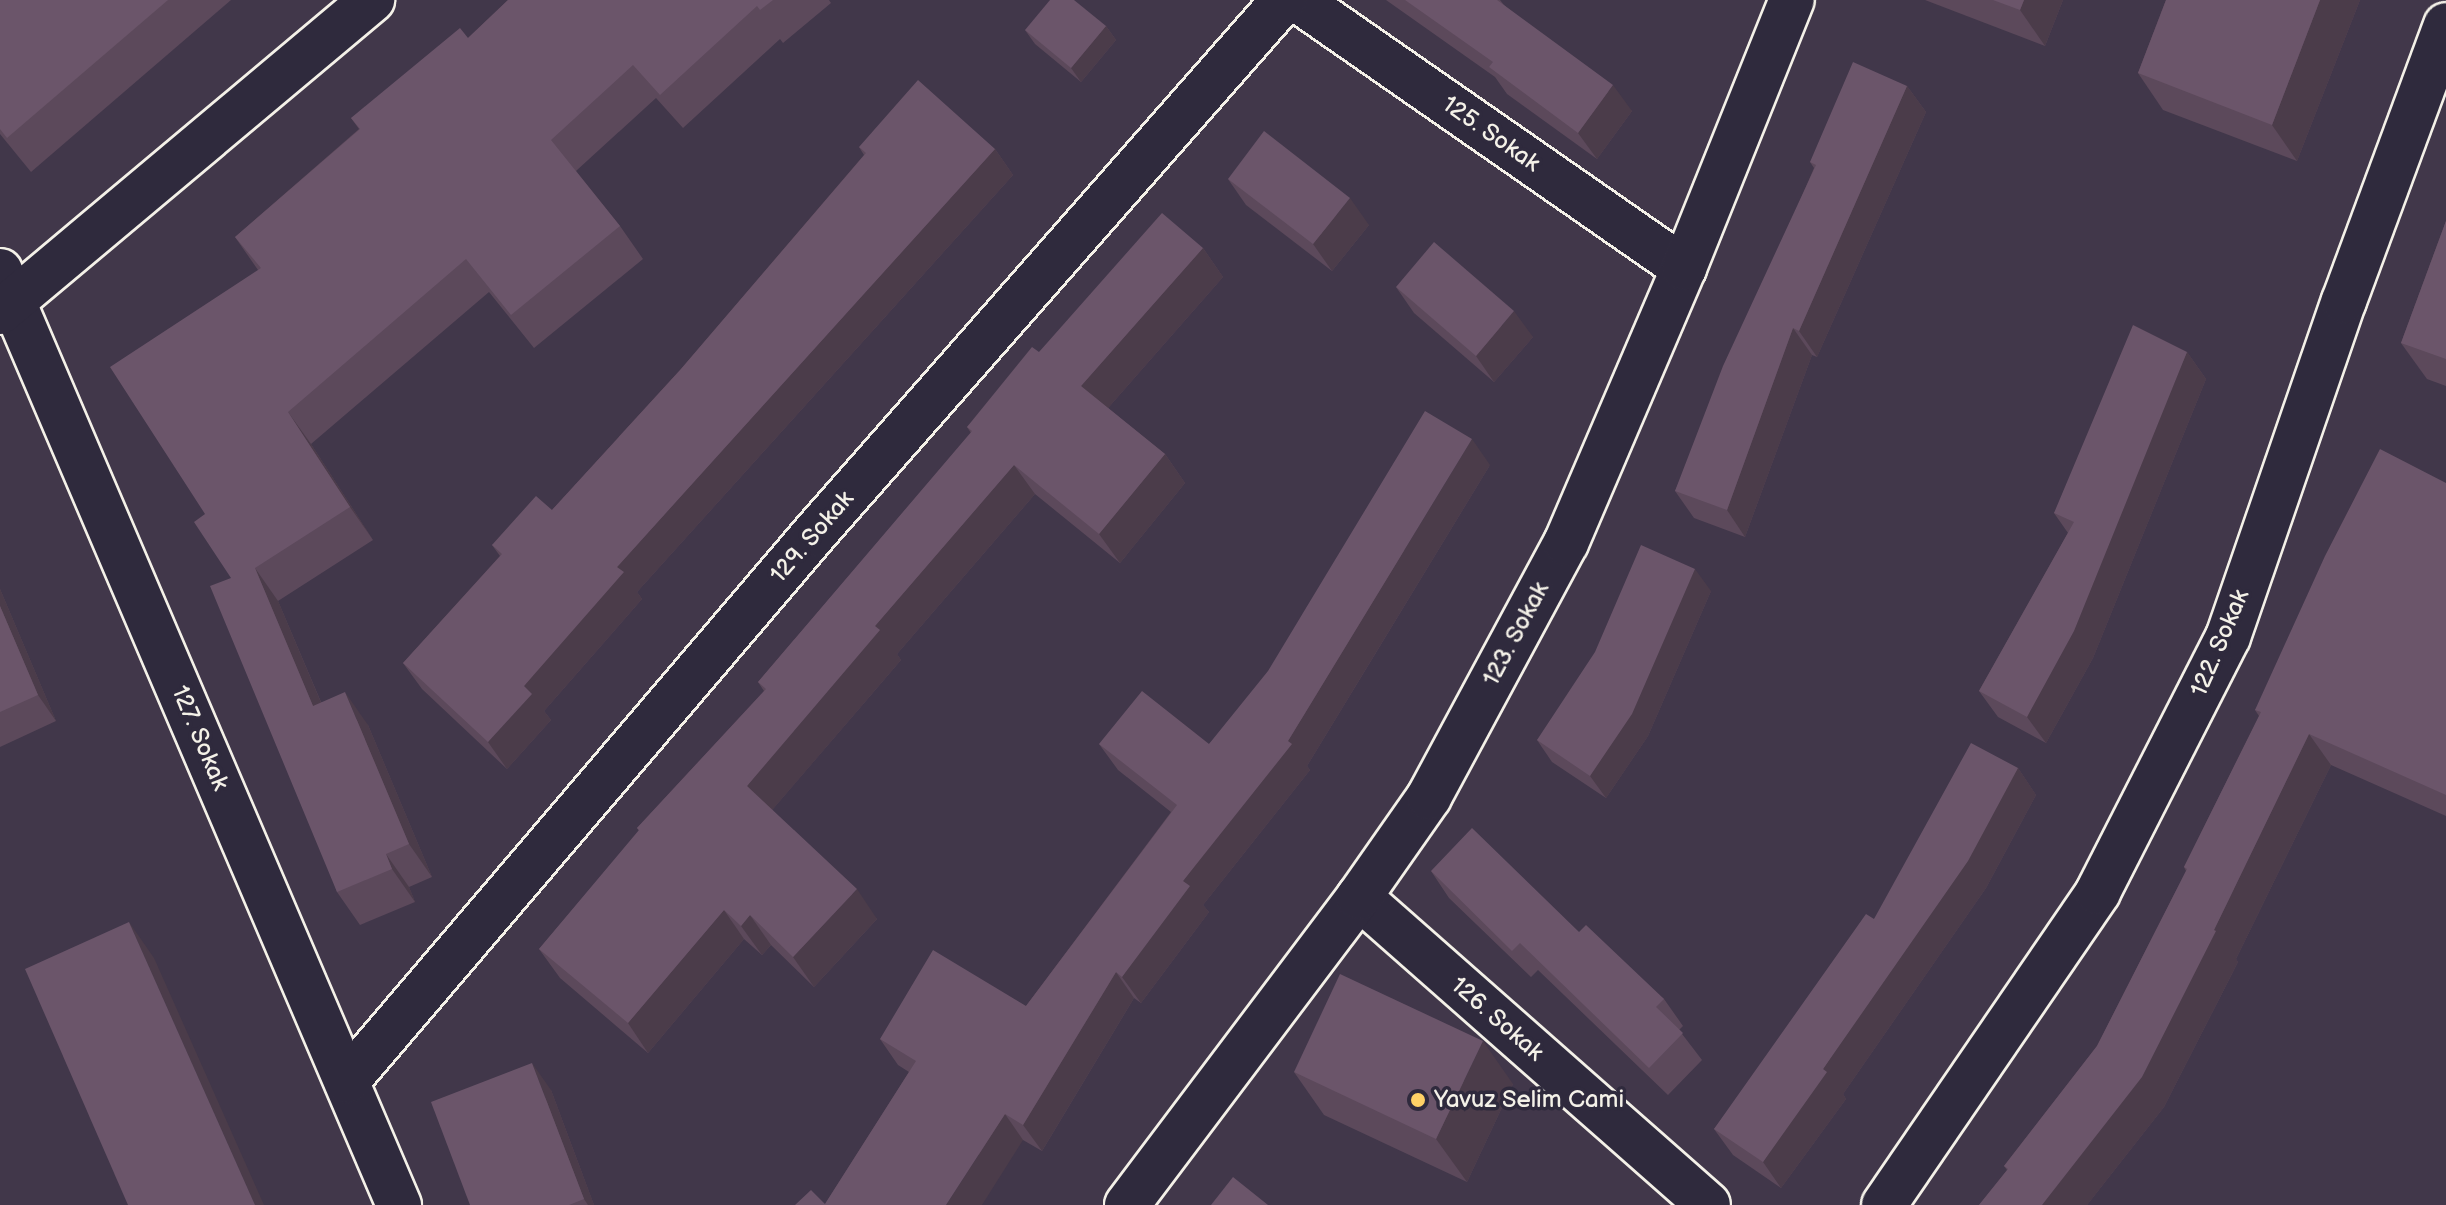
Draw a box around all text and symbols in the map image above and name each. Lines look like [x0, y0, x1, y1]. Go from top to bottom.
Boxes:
street label: 125. Sokak [1436, 90, 1546, 178]
street label: 129. Sokak [764, 485, 860, 589]
street label: 123. Sokak [1477, 577, 1555, 691]
street label: 122. Sokak [2185, 585, 2255, 701]
street label: 127. Sokak [165, 681, 235, 795]
street label: 126. Sokak [1444, 971, 1550, 1067]
place label: Yavuz Selim Cami [1434, 1086, 1625, 1114]
marker: Yavuz Selim Cami [1409, 1091, 1427, 1109]

